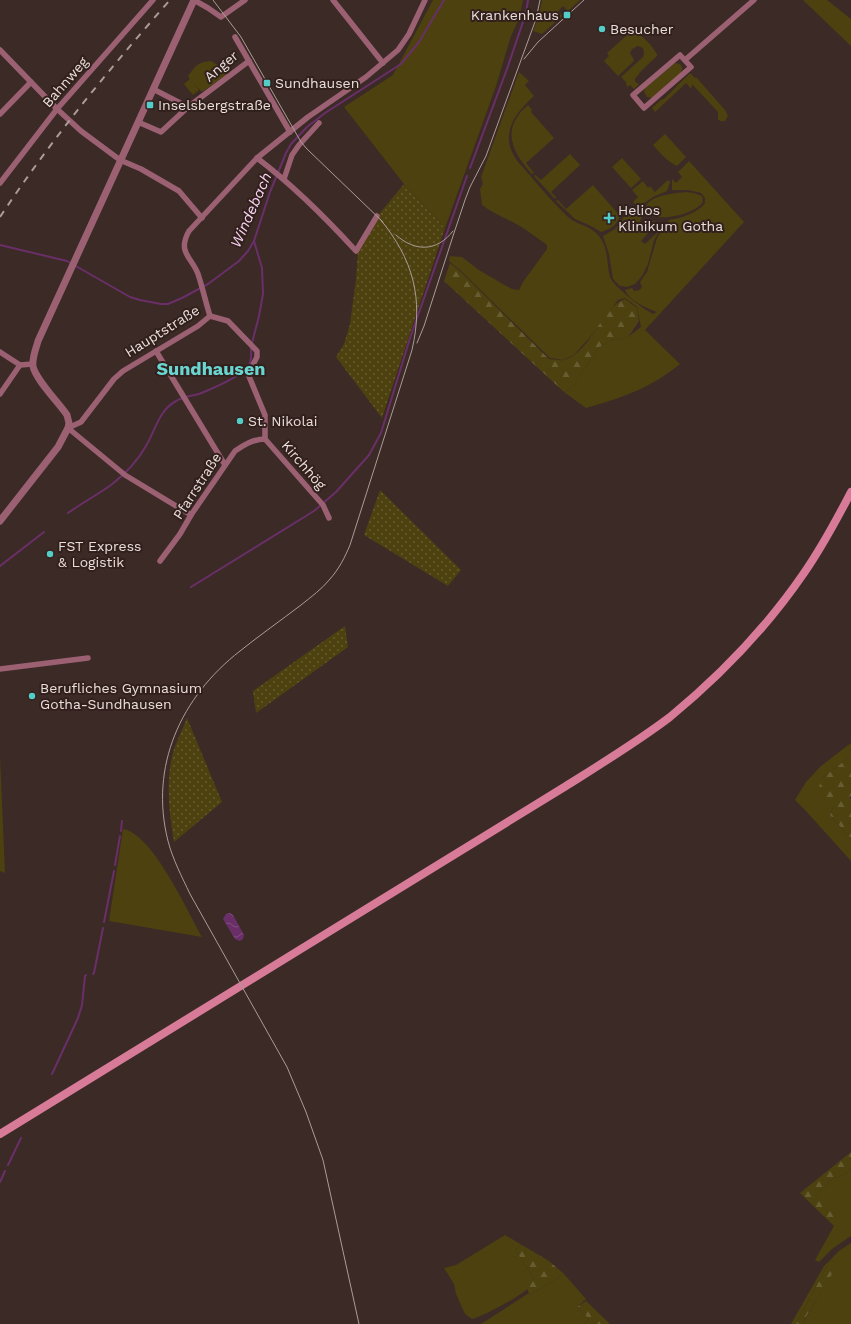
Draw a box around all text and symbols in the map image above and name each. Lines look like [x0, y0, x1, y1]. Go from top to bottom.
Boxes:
place label: Krankenhaus [471, 7, 559, 23]
marker: Krankenhaus [562, 10, 572, 20]
place label: Besucher [610, 21, 674, 37]
marker: Besucher [597, 24, 607, 34]
street label: Anger [201, 47, 241, 85]
street label: Bahnweg [39, 53, 92, 110]
place label: Sundhausen [275, 75, 359, 91]
marker: Sundhausen [262, 78, 272, 88]
place label: Inselsbergstraße [158, 97, 271, 113]
marker: Inselsbergstraße [145, 100, 155, 110]
water label: Windebach [226, 170, 276, 250]
place label: Helios Klinikum Gotha [618, 202, 723, 234]
marker: Helios Klinikum Gotha [603, 212, 615, 224]
street label: Hauptstraße [122, 302, 202, 360]
district label: Sundhausen [156, 358, 266, 379]
place label: St. Nikolai [248, 413, 317, 429]
marker: St. Nikolai [235, 416, 245, 426]
street label: Kirchhög [278, 437, 330, 493]
street label: Pfarrstraße [170, 450, 224, 522]
place label: FST Express & Logistik [58, 538, 141, 570]
marker: FST Express & Logistik [45, 549, 55, 559]
place label: Berufliches Gymnasium Gotha-Sundhausen [40, 680, 202, 712]
marker: Berufliches Gymnasium Gotha-Sundhausen [27, 691, 37, 701]

